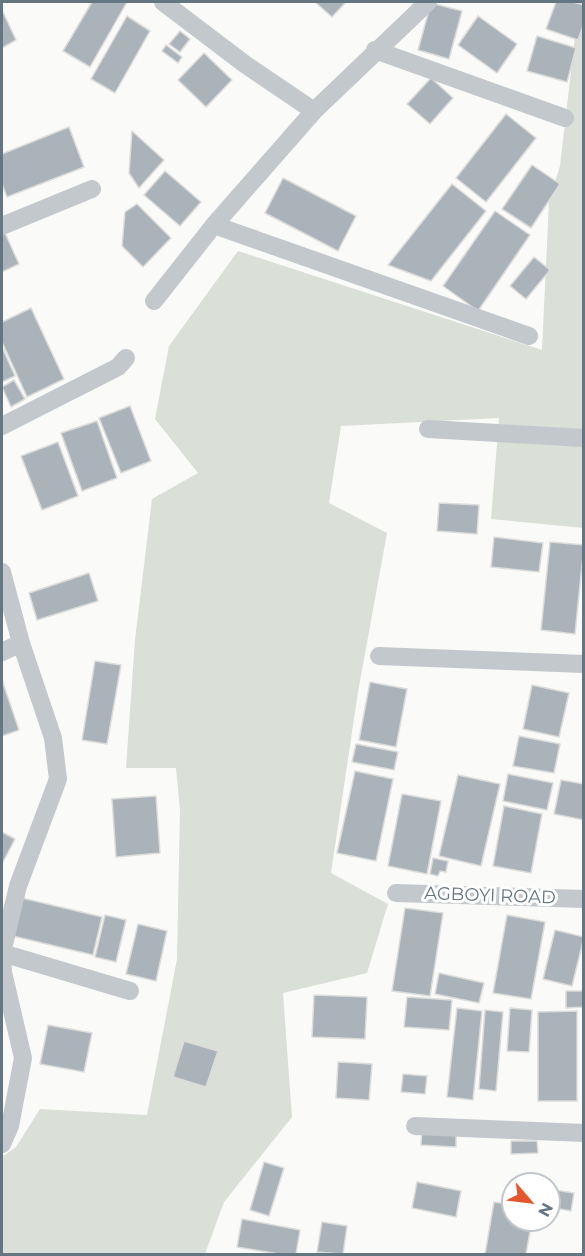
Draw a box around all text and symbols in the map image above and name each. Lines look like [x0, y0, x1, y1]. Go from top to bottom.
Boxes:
street label: AGBOYI ROAD [424, 883, 556, 909]
north arrow [501, 1172, 561, 1232]
text: N [534, 1200, 557, 1220]

